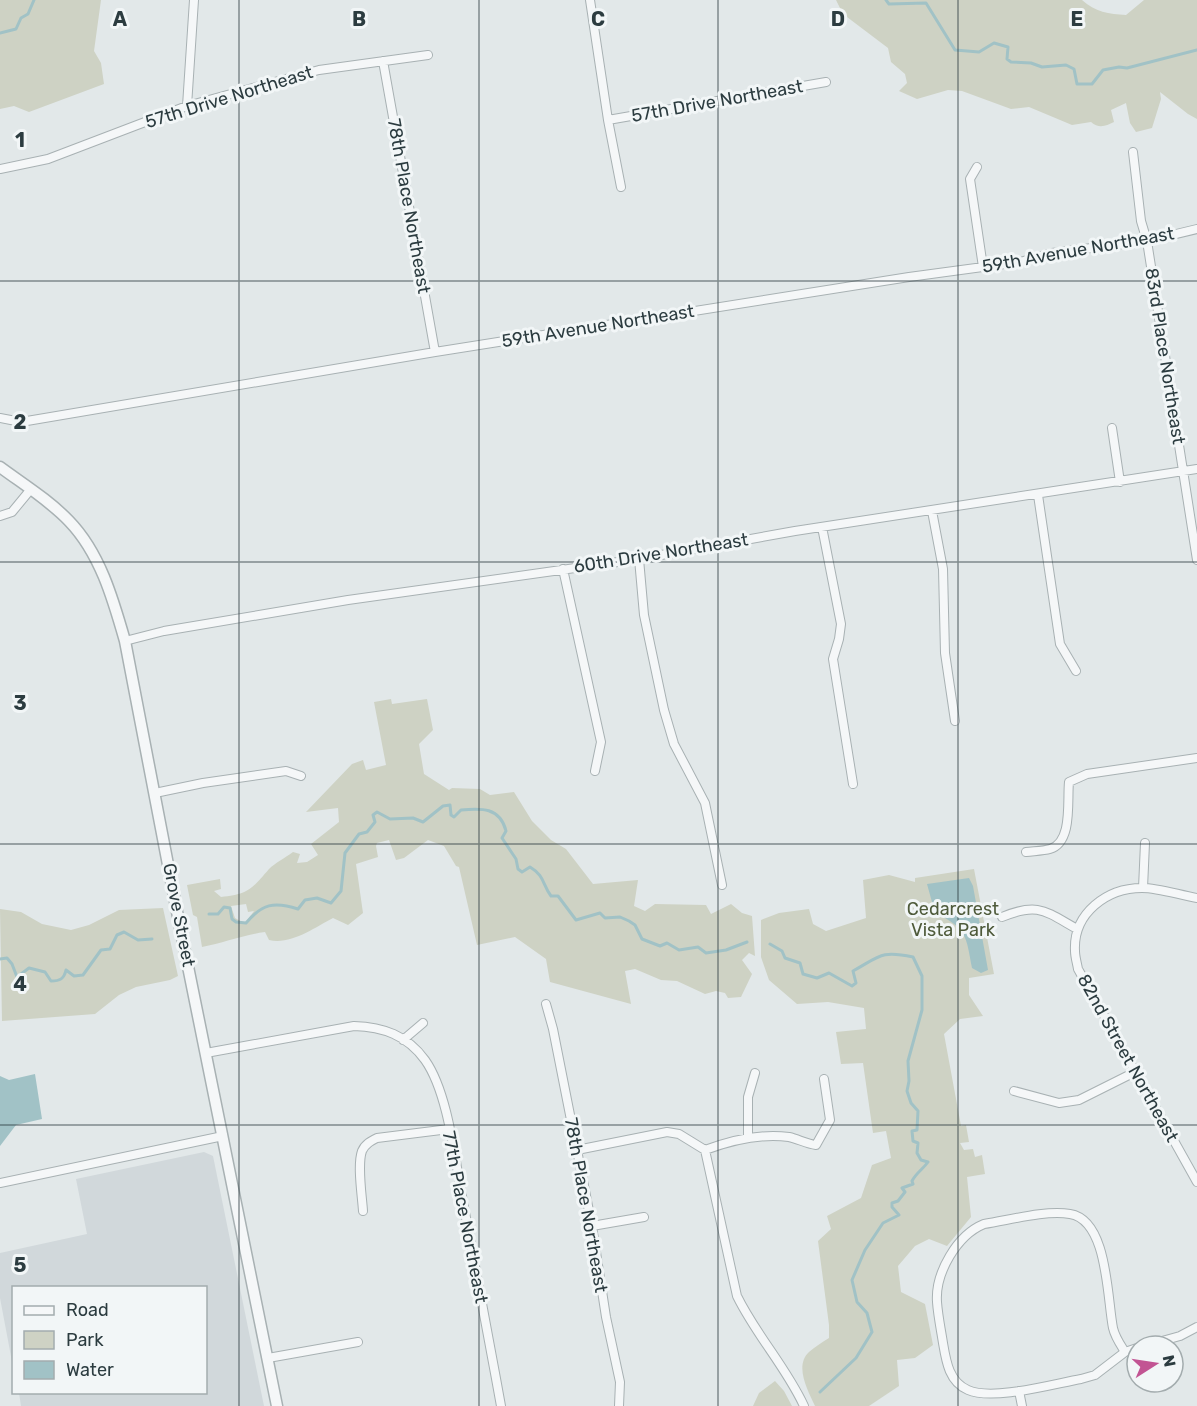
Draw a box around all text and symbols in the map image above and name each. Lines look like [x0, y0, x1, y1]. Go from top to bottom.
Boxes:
text: A [113, 7, 128, 31]
text: B [352, 7, 366, 31]
text: C [591, 7, 605, 31]
text: D [831, 7, 845, 31]
text: E [1071, 7, 1083, 31]
street label: 57th Drive Northeast [143, 61, 315, 133]
street label: 57th Drive Northeast [629, 75, 805, 127]
street label: 78th Place Northeast [383, 117, 435, 295]
text: 1 [15, 128, 25, 152]
street label: 59th Avenue Northeast [980, 222, 1176, 278]
street label: 83rd Place Northeast [1140, 266, 1190, 446]
street label: 59th Avenue Northeast [500, 300, 696, 352]
text: 2 [14, 410, 27, 434]
street label: 60th Drive Northeast [572, 528, 750, 578]
text: 3 [13, 691, 27, 715]
street label: Grove Street [158, 861, 200, 969]
park label: Cedarcrest Vista Park [907, 898, 999, 941]
street label: 82nd Street Northeast [1073, 970, 1183, 1146]
text: 4 [13, 972, 27, 996]
street label: 78th Place Northeast [560, 1116, 612, 1294]
street label: 77th Place Northeast [437, 1129, 493, 1305]
text: 5 [14, 1253, 27, 1277]
legend [12, 1286, 207, 1394]
text: Road [66, 1299, 109, 1321]
text: Park [66, 1329, 104, 1351]
north arrow [1125, 1334, 1185, 1394]
text: N [1159, 1353, 1180, 1369]
text: Water [66, 1359, 114, 1381]

